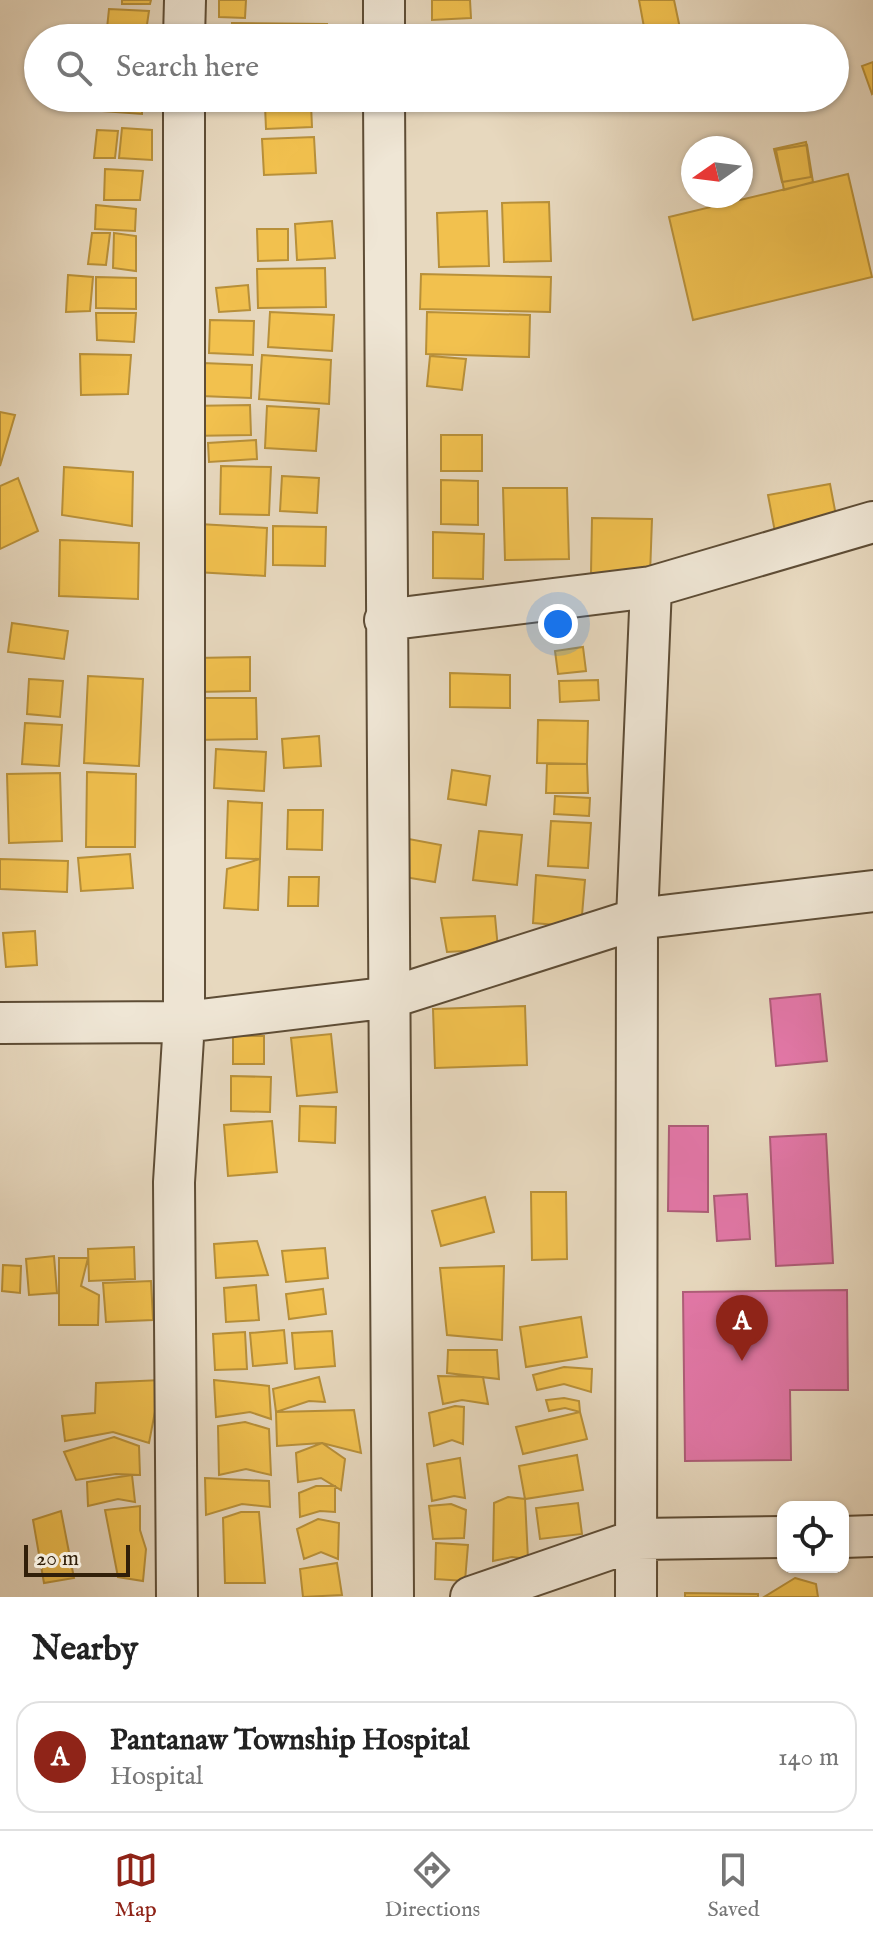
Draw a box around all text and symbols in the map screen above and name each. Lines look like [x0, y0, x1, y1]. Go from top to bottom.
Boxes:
search box [24, 24, 849, 112]
icon: search [52, 46, 96, 90]
text: Search here [116, 49, 259, 87]
north arrow [681, 136, 753, 208]
your location [538, 604, 578, 644]
pin: A [716, 1295, 768, 1361]
map controls [777, 1501, 849, 1573]
button: locate [777, 1501, 849, 1573]
scale bar [24, 1541, 130, 1577]
text: 20 m [36, 1545, 79, 1573]
text: Nearby [32, 1628, 138, 1671]
text: Pantanaw Township Hospital [110, 1722, 470, 1760]
text: A [51, 1741, 69, 1774]
text: 140 m [778, 1741, 839, 1774]
text: Hospital [110, 1760, 203, 1793]
tab: Map [114, 1848, 158, 1924]
tab: Directions [385, 1848, 480, 1924]
tab: Saved [707, 1848, 759, 1924]

